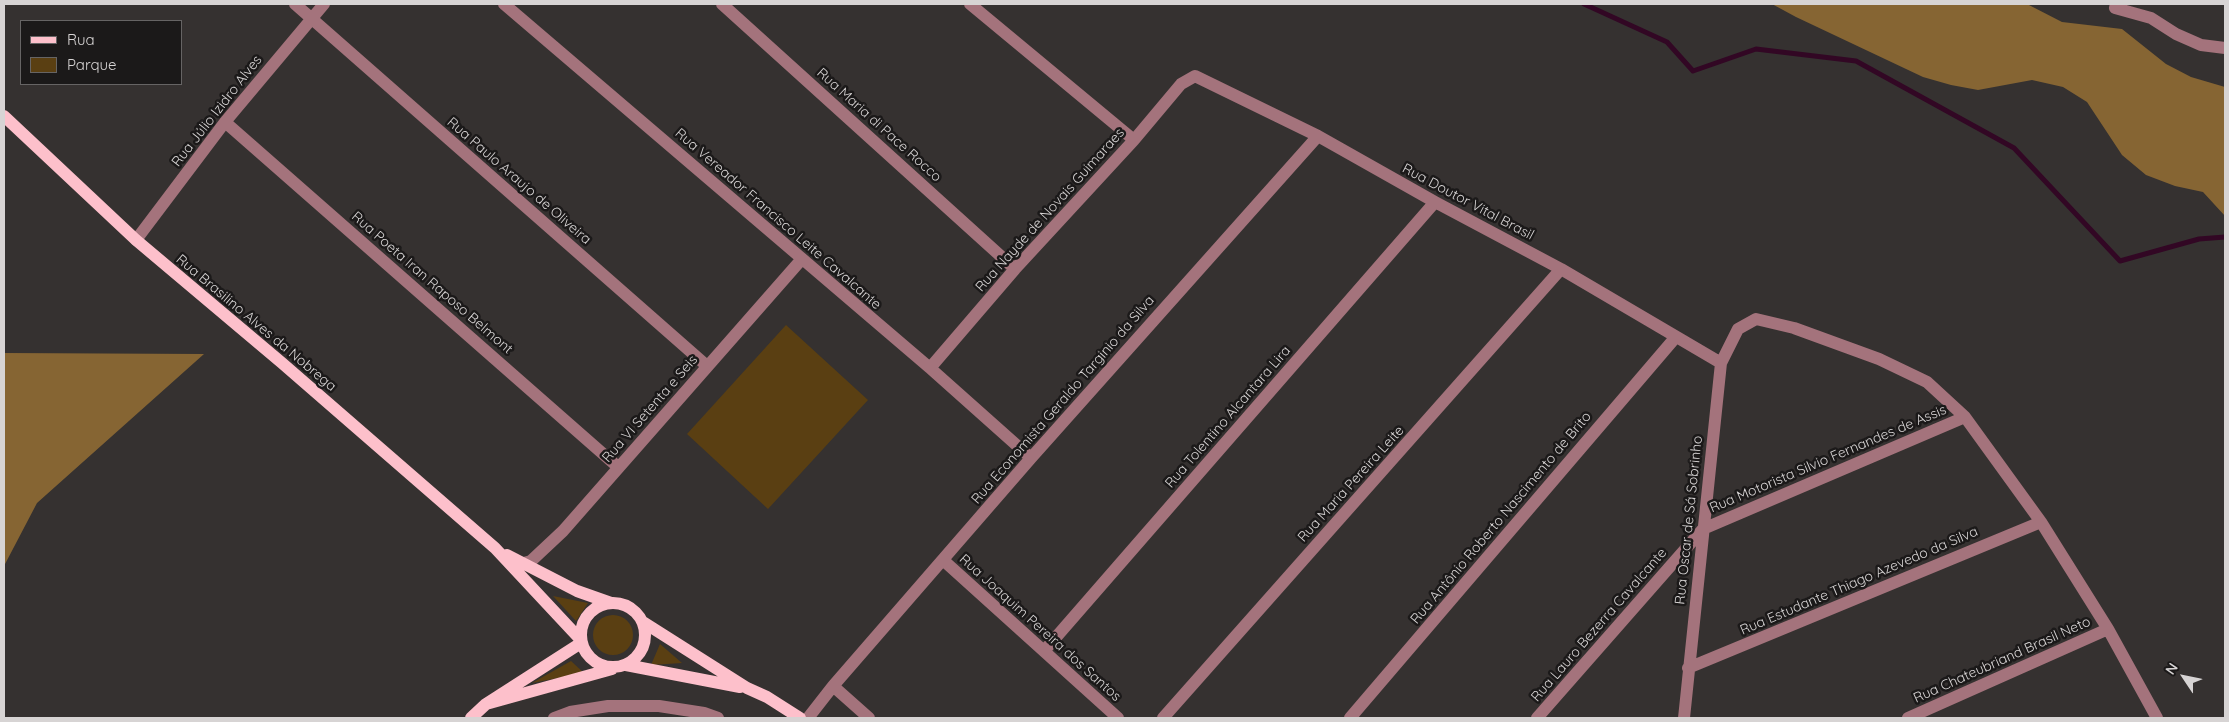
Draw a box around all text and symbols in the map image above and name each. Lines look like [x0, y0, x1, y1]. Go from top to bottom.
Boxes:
legend [20, 20, 182, 85]
text: Rua [67, 30, 95, 49]
street label: Rua Júlio Izidro Alves [168, 52, 266, 170]
text: Parque [67, 55, 117, 74]
street label: Rua Maria di Pace Rocco [813, 65, 945, 185]
street label: Rua Paulo Araujo de Oliveira [444, 114, 594, 248]
street label: Rua Vereador Francisco Leite Cavalcante [672, 125, 884, 313]
street label: Rua Nayde de Novais Guimaraes [972, 125, 1128, 295]
street label: Rua Doutor Vital Brasil [1399, 160, 1537, 244]
street label: Rua Poeta Iran Raposo Belmont [348, 208, 516, 358]
street label: Rua Brasilino Alves da Nobrega [172, 251, 340, 395]
street label: Rua Economista Geraldo Targinio da Silva [968, 292, 1158, 508]
street label: Rua Tolentino Alcantara Lira [1162, 343, 1294, 491]
street label: Rua VI Setenta e Seis [599, 352, 701, 466]
street label: Rua Motorista Silvio Fernandes de Assis [1707, 401, 1949, 517]
street label: Rua Antônio Roberto Nascimento de Brito [1407, 408, 1595, 628]
street label: Rua Maria Pereira Leite [1294, 422, 1408, 546]
street label: Rua Oscar de Sá Sobrinho [1672, 435, 1706, 605]
street label: Rua Estudante Thiago Azevedo da Silva [1738, 523, 1980, 639]
street label: Rua Lauro Bezerra Cavalcante [1528, 545, 1670, 705]
street label: Rua Joaquim Pereira dos Santos [956, 551, 1124, 705]
street label: Rua Chateubriand Brasil Neto [1911, 613, 2093, 707]
north arrow [2159, 652, 2209, 702]
text: N [2161, 659, 2182, 678]

